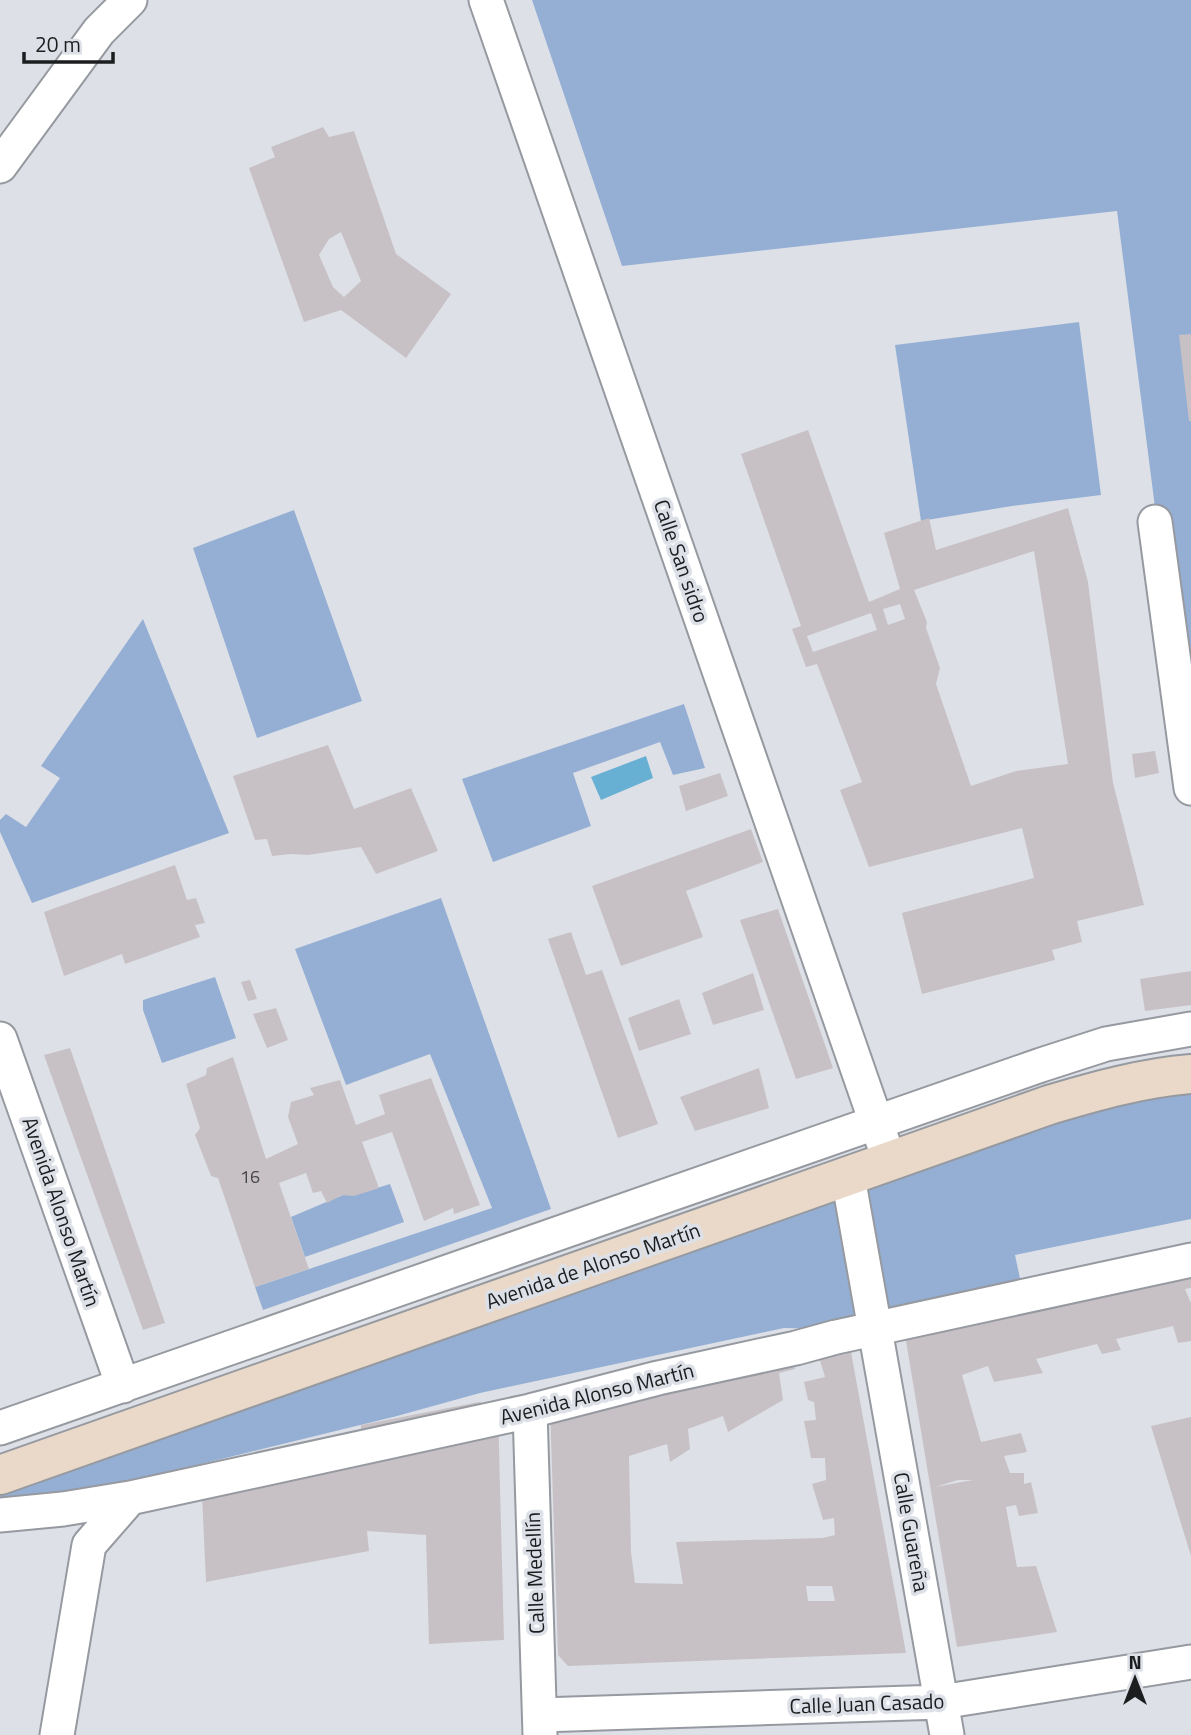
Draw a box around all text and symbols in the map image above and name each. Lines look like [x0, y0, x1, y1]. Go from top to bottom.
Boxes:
scale bar [24, 21, 114, 65]
text: 20 m [35, 28, 81, 60]
street label: Calle San sidro [646, 495, 718, 627]
street label: Avenida Alonso Martín [14, 1113, 109, 1311]
house number: 16 [240, 1163, 260, 1190]
street label: Avenida de Alonso Martín [481, 1213, 704, 1317]
street label: Avenida Alonso Martín [497, 1353, 697, 1433]
street label: Calle Guareña [886, 1469, 938, 1595]
street label: Calle Medellín [516, 1511, 552, 1635]
north arrow [1100, 1644, 1170, 1714]
text: N [1128, 1647, 1142, 1676]
street label: Calle Juan Casado [789, 1684, 945, 1722]

